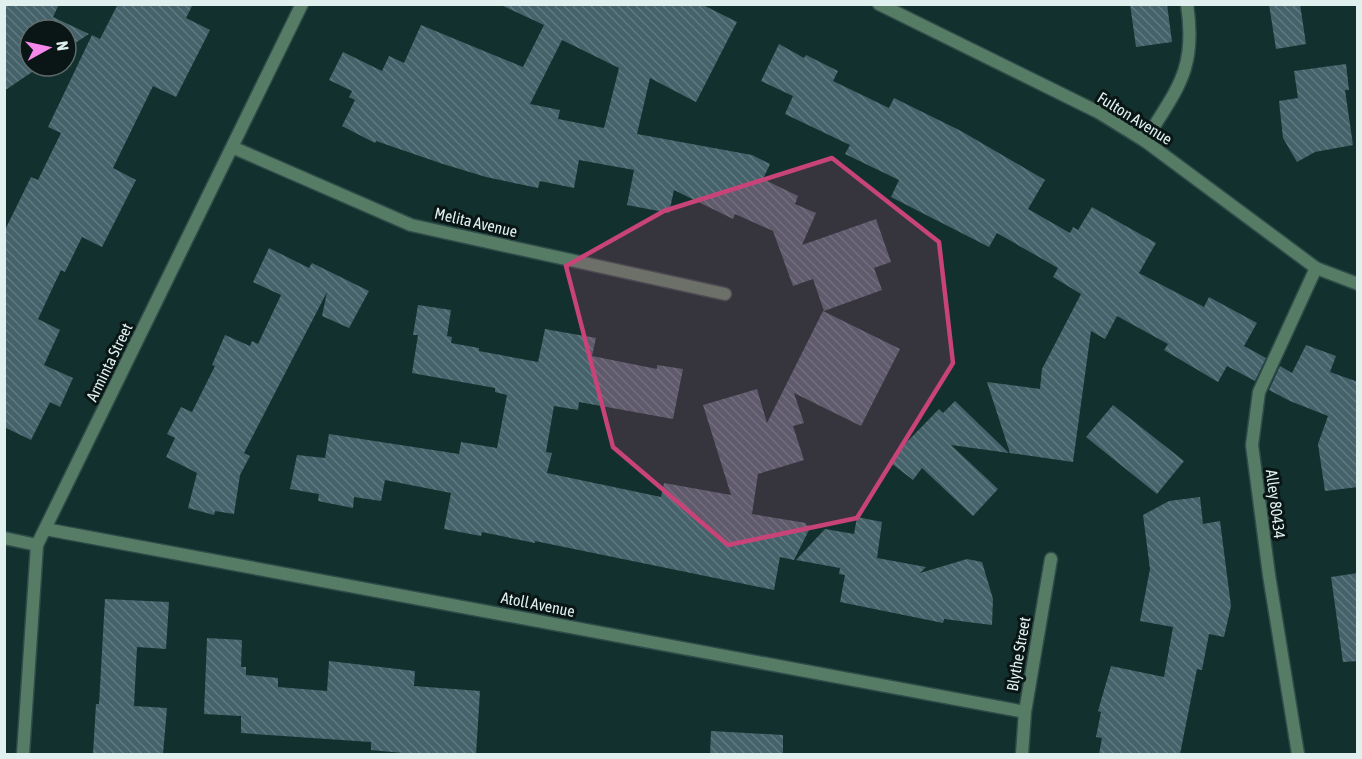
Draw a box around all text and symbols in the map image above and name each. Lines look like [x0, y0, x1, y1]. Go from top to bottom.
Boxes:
north arrow [18, 18, 78, 78]
text: N [53, 40, 72, 52]
street label: Fulton Avenue [1094, 88, 1176, 148]
street label: Melita Avenue [433, 204, 519, 240]
street label: Arminta Street [82, 320, 136, 404]
street label: Alley 80434 [1262, 468, 1289, 540]
street label: Atoll Avenue [500, 588, 576, 620]
street label: Blythe Street [1003, 615, 1034, 693]

